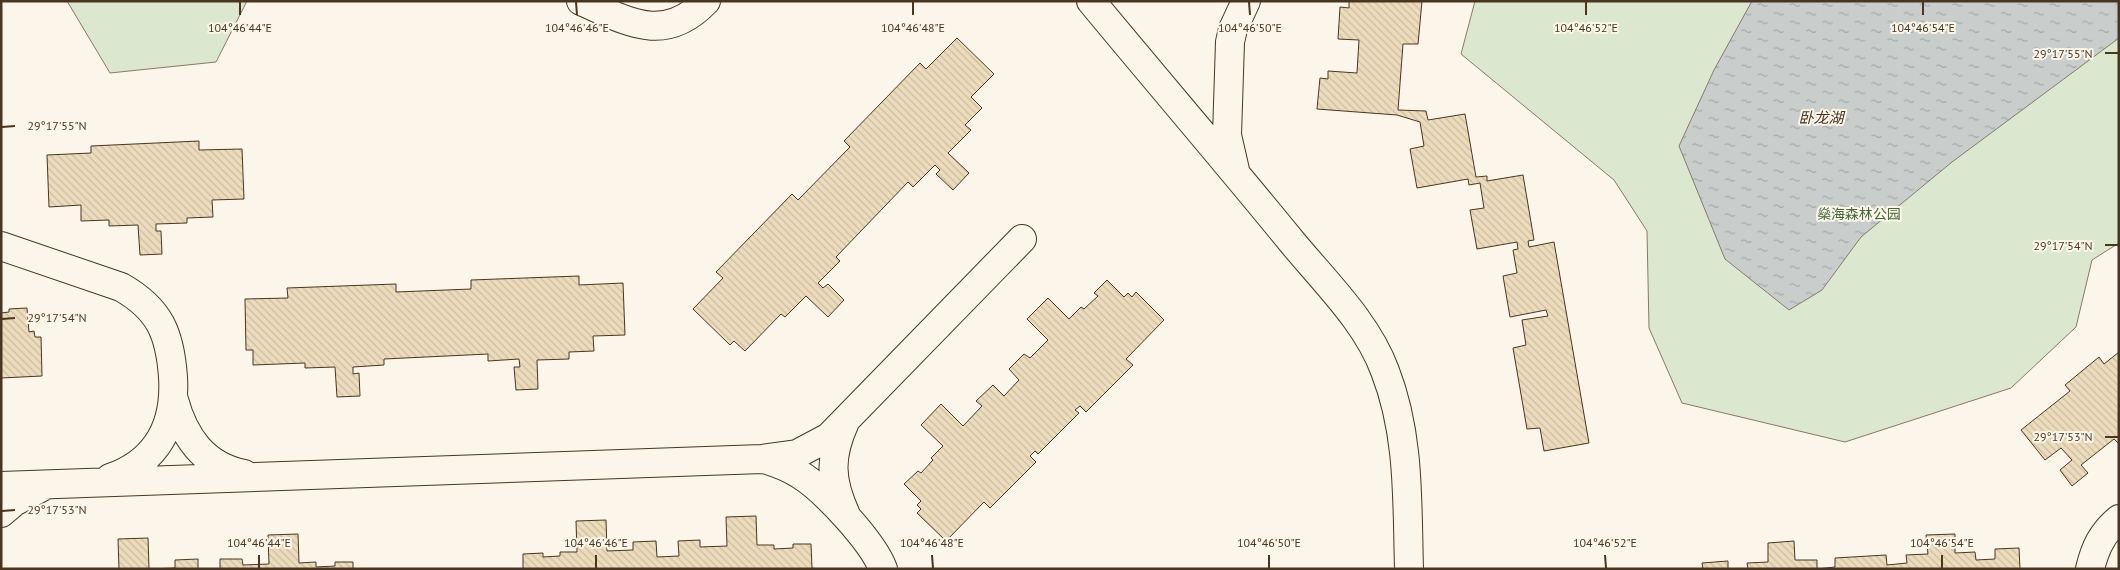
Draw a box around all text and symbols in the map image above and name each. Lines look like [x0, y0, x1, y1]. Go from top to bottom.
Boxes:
text: 104°46'44"E [208, 20, 272, 35]
text: 104°46'46"E [545, 20, 609, 35]
text: 104°46'48"E [881, 20, 945, 35]
text: 104°46'50"E [1218, 20, 1282, 35]
text: 104°46'52"E [1554, 20, 1618, 35]
text: 104°46'54"E [1891, 20, 1955, 35]
text: 29°17'55"N [2033, 46, 2093, 61]
water label: 卧龙湖 [1798, 108, 1845, 127]
text: 29°17'55"N [27, 118, 87, 133]
park label: 燊海森林公园 [1817, 205, 1901, 223]
text: 29°17'54"N [2033, 238, 2093, 253]
text: 29°17'54"N [27, 310, 87, 325]
text: 29°17'53"N [2033, 429, 2093, 444]
text: 29°17'53"N [27, 502, 87, 517]
text: 104°46'44"E [227, 535, 291, 550]
text: 104°46'46"E [564, 535, 628, 550]
text: 104°46'48"E [900, 535, 964, 550]
text: 104°46'50"E [1237, 535, 1301, 550]
text: 104°46'52"E [1573, 535, 1637, 550]
text: 104°46'54"E [1910, 535, 1974, 550]

